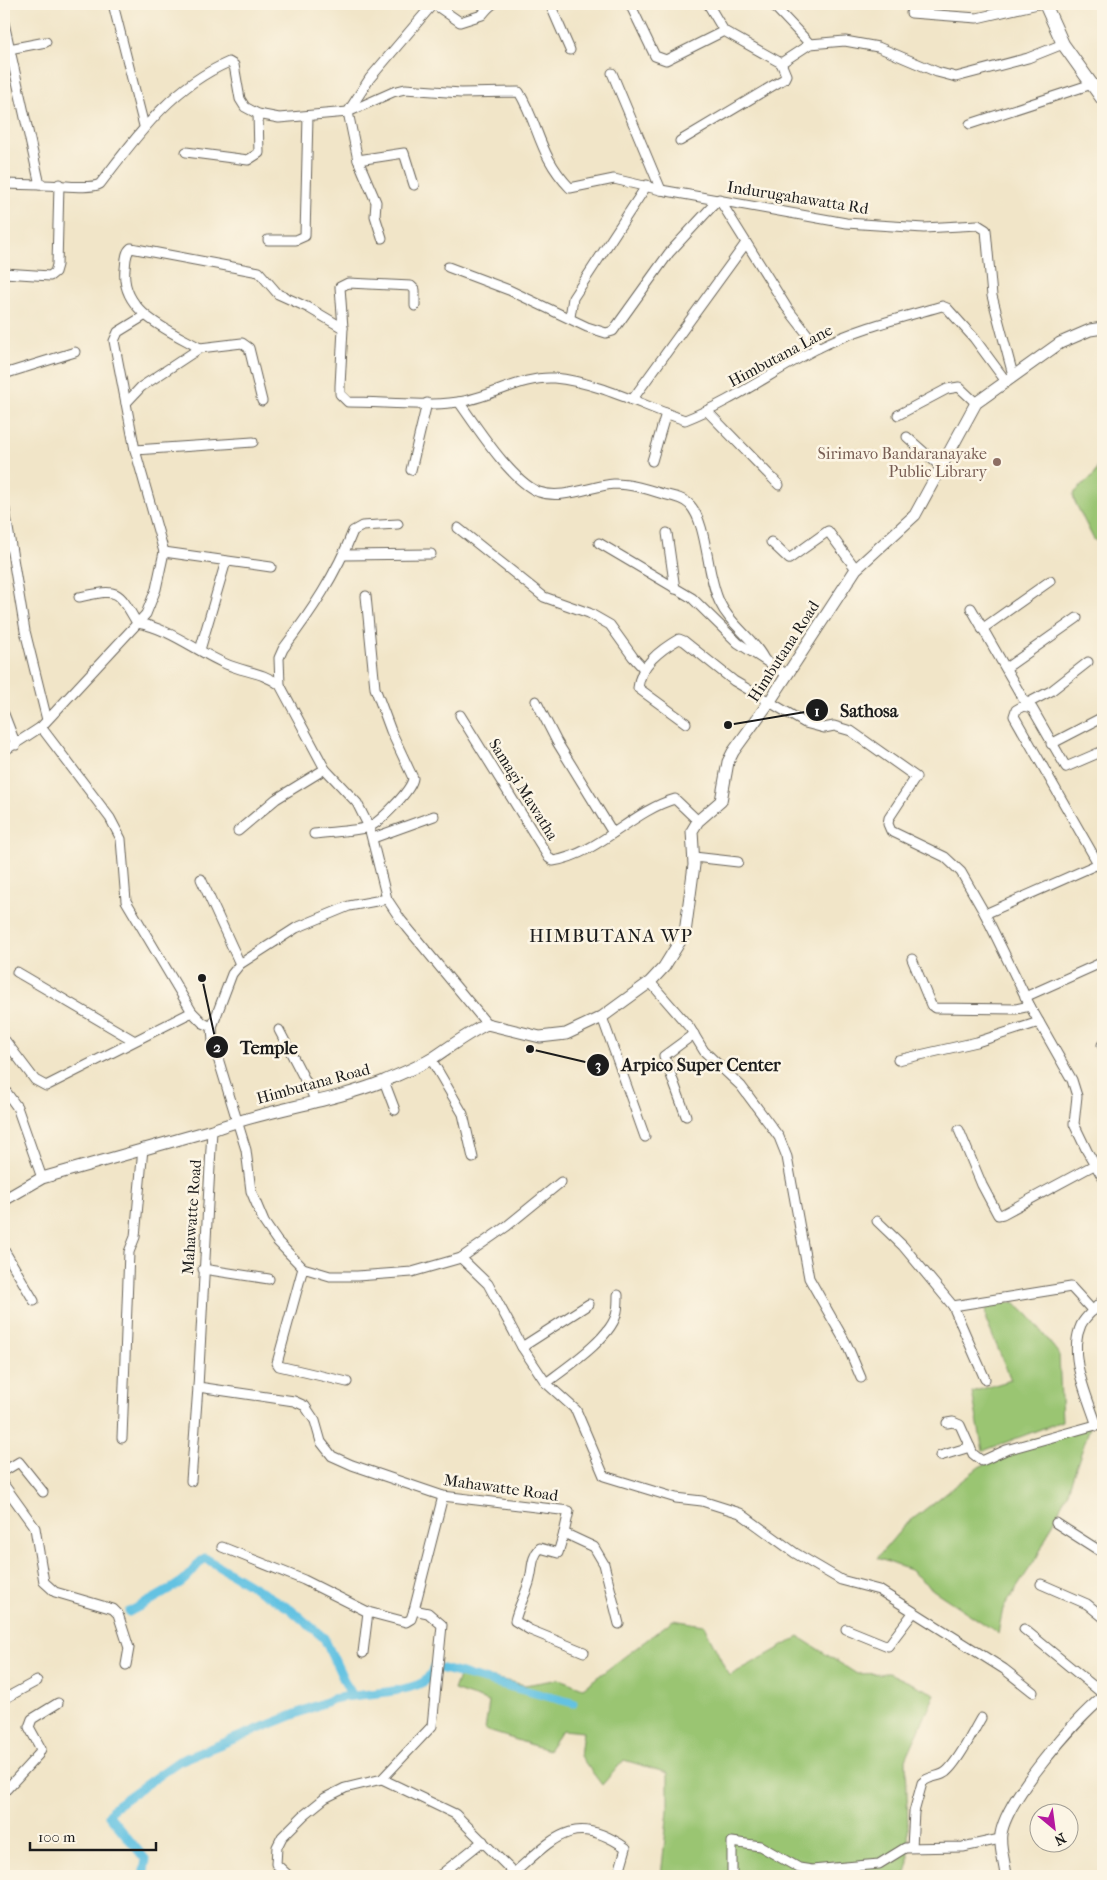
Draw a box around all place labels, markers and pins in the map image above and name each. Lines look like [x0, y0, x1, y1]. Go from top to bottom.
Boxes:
place label: Sirimavo Bandaranayake Public Library [818, 444, 987, 481]
marker: Sirimavo Bandaranayake Public Library [991, 456, 1003, 468]
callout: Sathosa [805, 694, 908, 727]
callout: Temple [205, 1031, 307, 1064]
callout: Arpico Super Center [586, 1049, 790, 1082]

